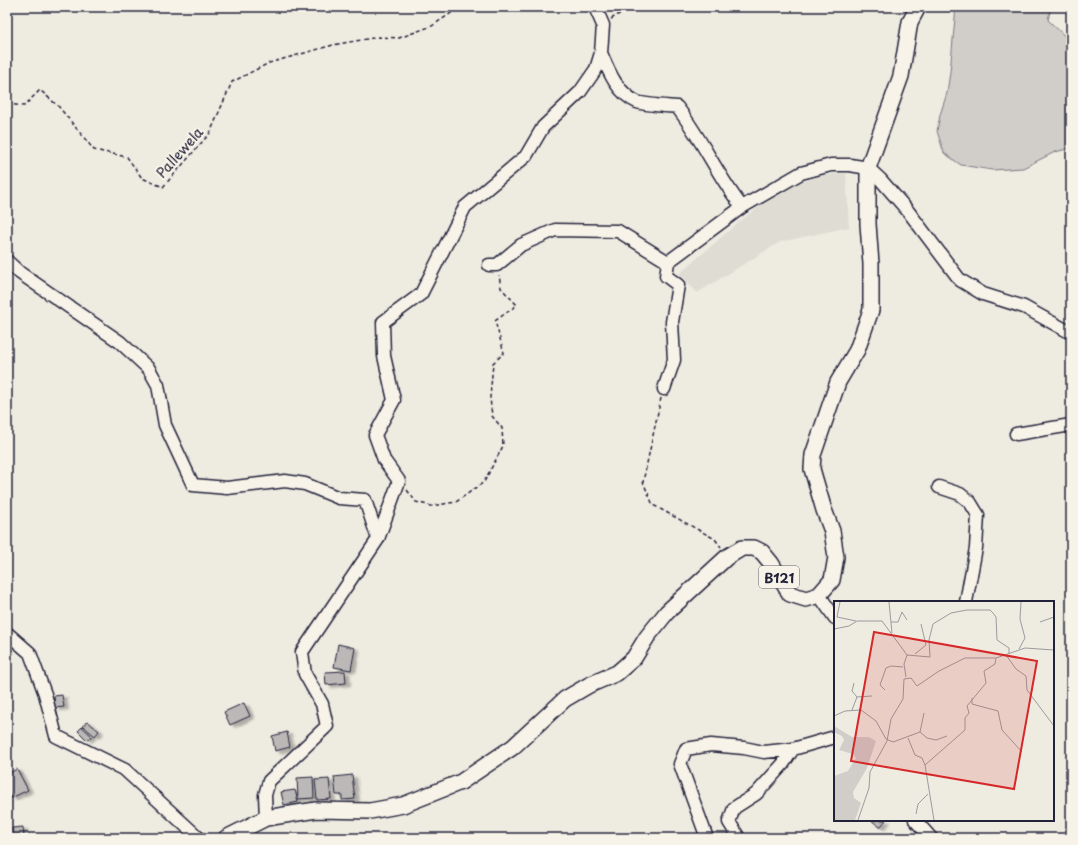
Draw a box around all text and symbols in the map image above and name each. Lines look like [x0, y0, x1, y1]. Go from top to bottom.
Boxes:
street label: Pallewela [150, 122, 208, 182]
road number: B121 [759, 566, 799, 588]
inset map [834, 601, 1054, 821]

